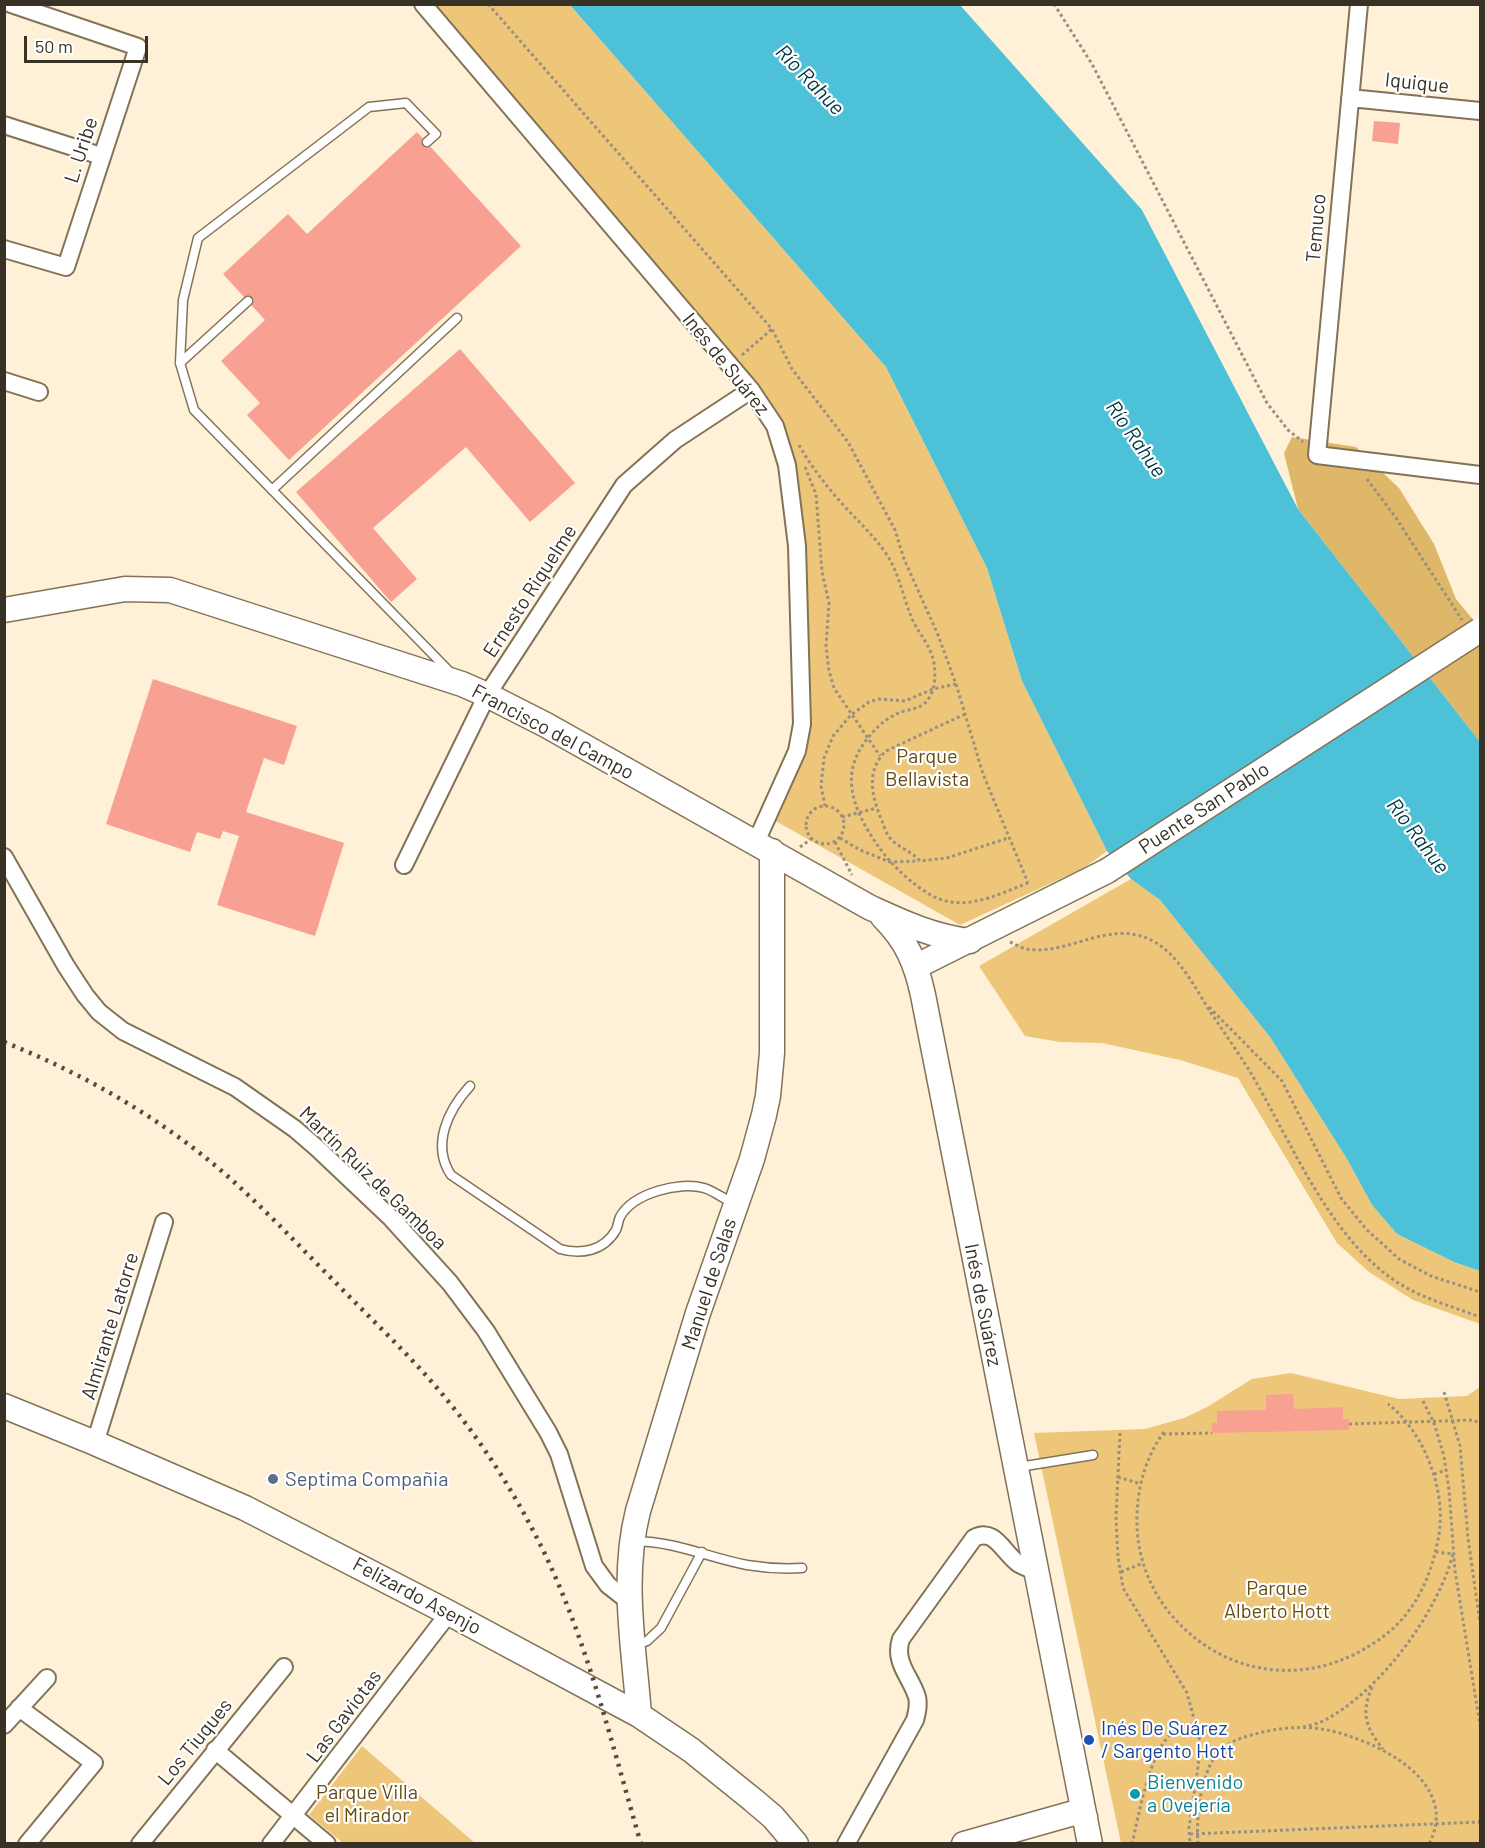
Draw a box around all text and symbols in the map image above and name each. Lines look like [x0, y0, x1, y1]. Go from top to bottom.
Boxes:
scale bar [27, 24, 152, 62]
text: 50 m [35, 35, 73, 57]
water label: Río Rahue [770, 39, 850, 121]
street label: Iquique [1384, 68, 1450, 98]
street label: L. Uribe [59, 114, 103, 186]
street label: Temuco [1301, 193, 1331, 263]
street label: Inés de Suárez [677, 308, 775, 420]
water label: Río Rahue [1100, 396, 1172, 482]
street label: Ernesto Riquelme [478, 520, 582, 662]
street label: Francisco del Campo [468, 679, 638, 785]
park label: Parque Bellavista [885, 744, 969, 791]
street label: Puente San Pablo [1134, 757, 1274, 859]
water label: Río Rahue [1381, 793, 1455, 879]
street label: Martín Ruiz de Gamboa [294, 1101, 452, 1255]
street label: Manuel de Salas [676, 1215, 742, 1353]
street label: Inés de Suárez [959, 1241, 1007, 1369]
street label: Almirante Latorre [76, 1249, 144, 1403]
place label: Septima Compañia [285, 1467, 448, 1491]
marker: Septima Compañia [266, 1472, 280, 1486]
street label: Felizardo Asenjo [349, 1552, 485, 1640]
park label: Parque Alberto Hott [1224, 1576, 1330, 1623]
street label: Las Gaviotas [301, 1665, 387, 1767]
street label: Los Tiuques [153, 1694, 237, 1790]
place label: Inés De Suárez / Sargento Hott [1101, 1716, 1234, 1763]
marker: Inés De Suárez / Sargento Hott [1082, 1733, 1096, 1747]
place label: Bienvenido a Ovejería [1147, 1770, 1243, 1817]
park label: Parque Villa el Mirador [316, 1780, 418, 1827]
marker: Bienvenido a Ovejería [1128, 1787, 1142, 1801]

